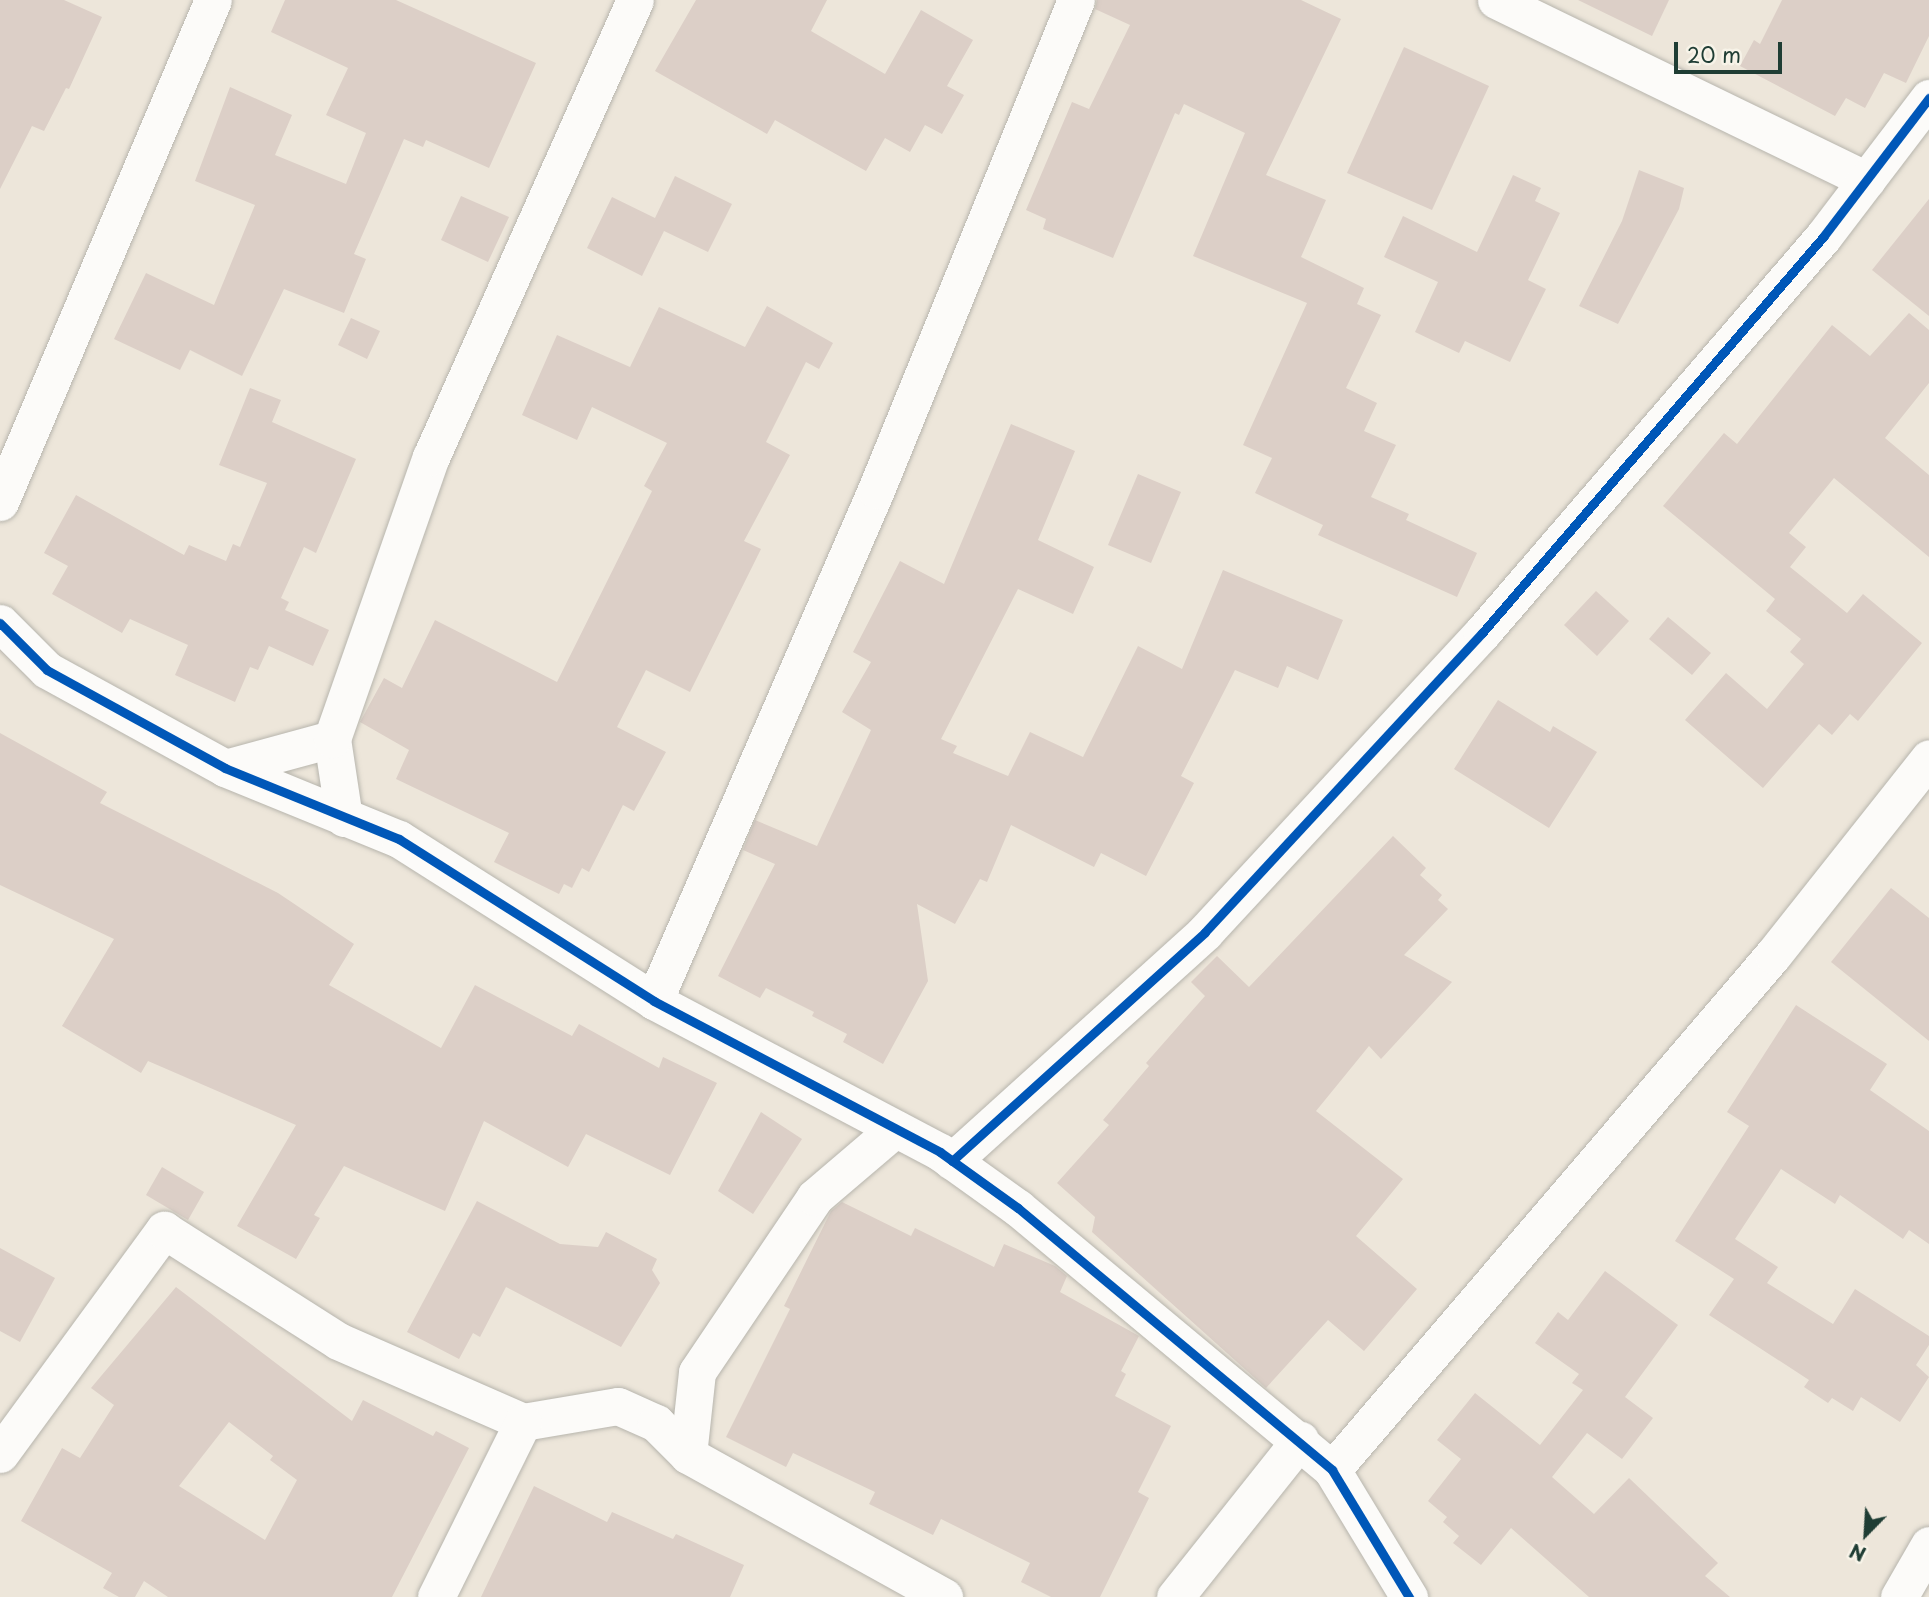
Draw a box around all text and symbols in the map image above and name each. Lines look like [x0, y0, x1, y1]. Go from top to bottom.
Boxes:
scale bar [1677, 28, 1786, 72]
text: 20 m [1687, 38, 1741, 70]
north arrow [1831, 1499, 1901, 1569]
text: N [1845, 1537, 1870, 1569]

